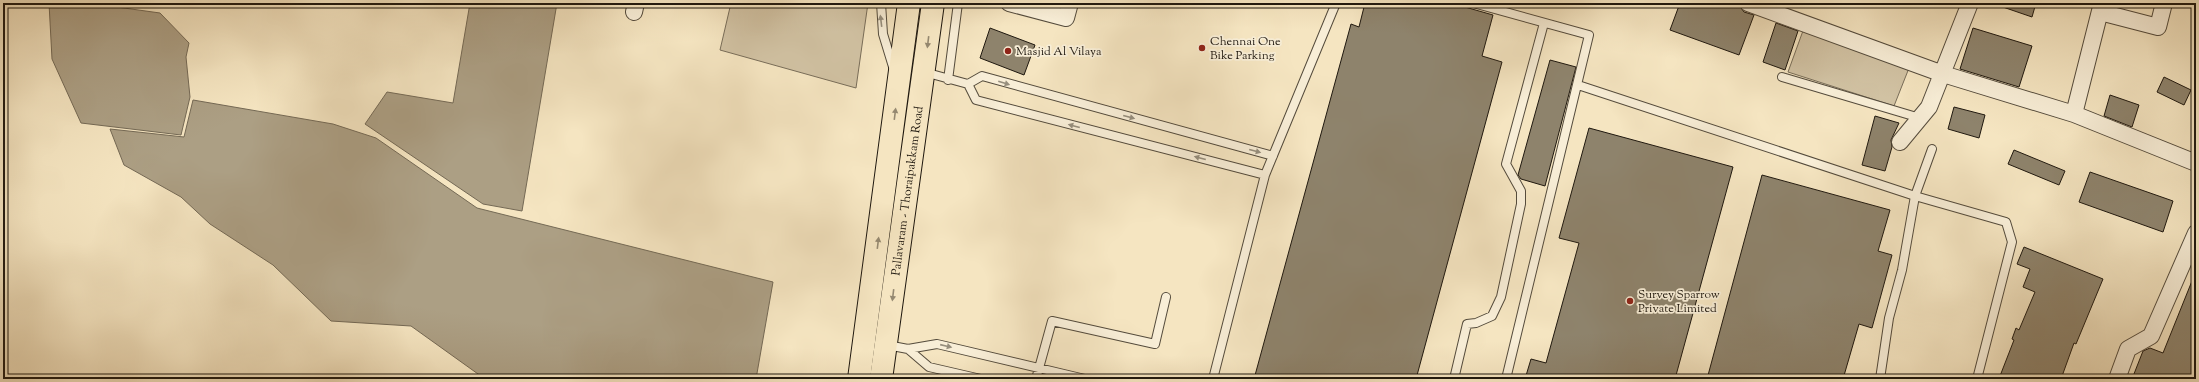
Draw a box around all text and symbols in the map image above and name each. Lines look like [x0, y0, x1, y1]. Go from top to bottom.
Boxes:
one-way arrow [878, 15, 885, 27]
place label: Chennai One Bike Parking [1210, 33, 1281, 65]
one-way arrow [924, 36, 931, 48]
place label: Masjid Al Vilaya [1016, 43, 1102, 61]
marker: Chennai One Bike Parking [1197, 43, 1207, 53]
marker: Masjid Al Vilaya [1003, 46, 1013, 56]
one-way arrow [998, 80, 1010, 86]
street label: Pallavaram - Thoraipakkam Road [887, 105, 929, 277]
one-way arrow [892, 108, 898, 120]
one-way arrow [1124, 114, 1136, 120]
one-way arrow [1068, 122, 1081, 128]
one-way arrow [1249, 148, 1261, 154]
one-way arrow [1194, 155, 1206, 161]
one-way arrow [875, 237, 881, 249]
place label: Survey Sparrow Private Limited [1638, 286, 1720, 318]
one-way arrow [890, 289, 896, 301]
marker: Survey Sparrow Private Limited [1625, 296, 1635, 306]
one-way arrow [940, 343, 952, 349]

